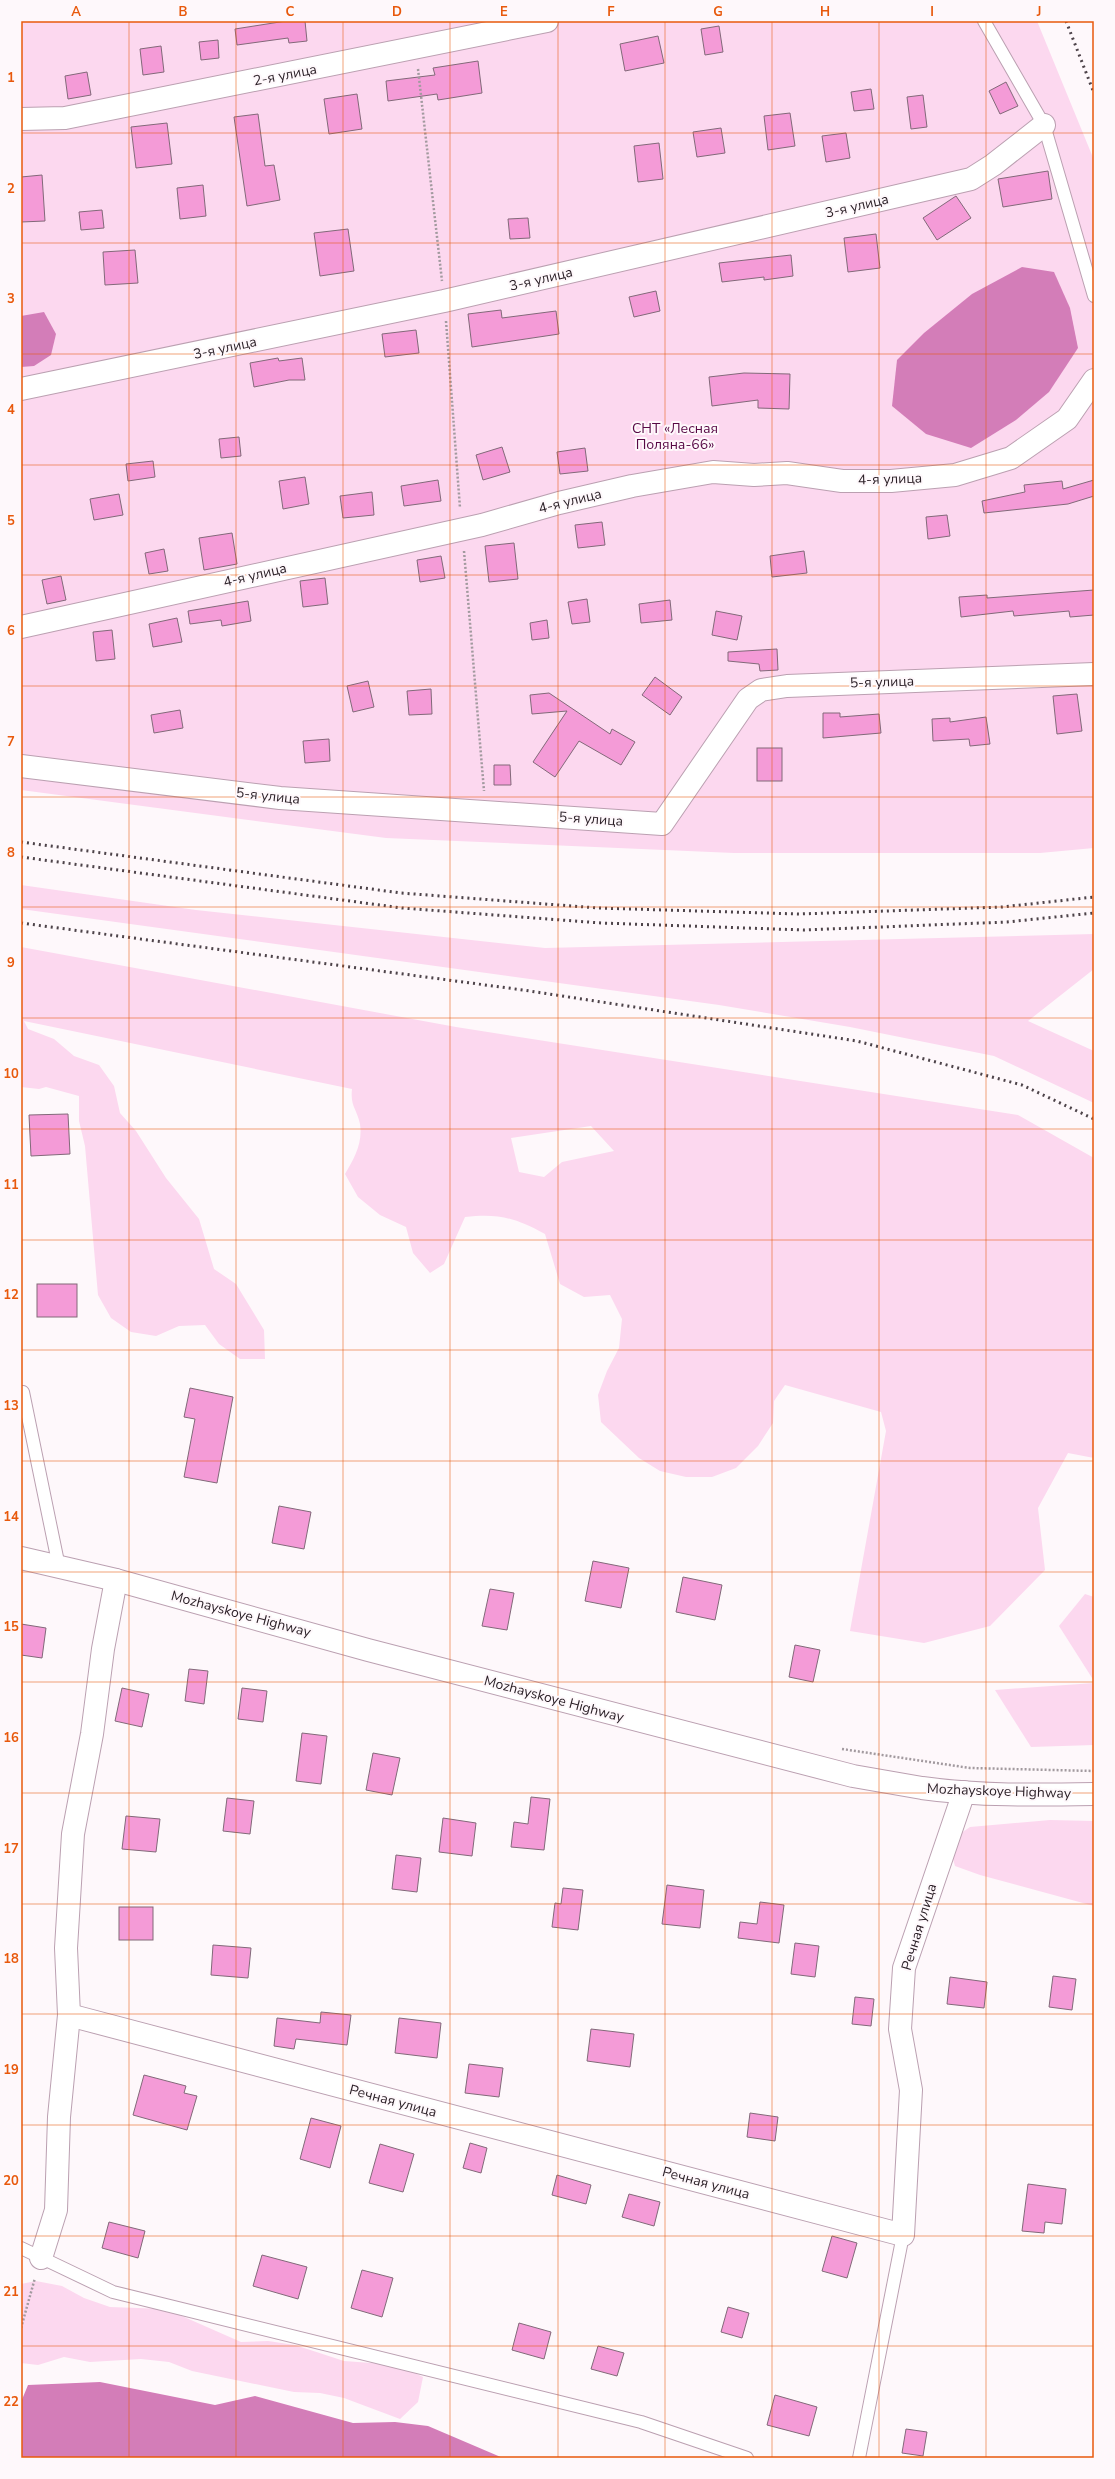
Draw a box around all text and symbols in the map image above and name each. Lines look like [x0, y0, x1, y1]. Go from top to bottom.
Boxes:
text: A [71, 3, 81, 21]
text: B [179, 3, 188, 21]
text: C [286, 3, 295, 21]
text: D [392, 3, 402, 21]
text: E [500, 3, 508, 21]
text: F [607, 3, 615, 21]
text: G [713, 3, 723, 21]
text: H [820, 3, 830, 21]
text: I [930, 3, 934, 21]
text: J [1036, 3, 1041, 21]
street label: 2-я улица [252, 60, 318, 90]
text: 1 [7, 69, 15, 87]
text: 2 [7, 180, 15, 198]
street label: 3-я улица [823, 189, 891, 223]
street label: 3-я улица [507, 262, 575, 296]
text: 3 [7, 290, 15, 308]
street label: 3-я улица [191, 332, 259, 364]
text: 4 [7, 401, 15, 419]
park label: СНТ «Лесная Поляна-66» [632, 419, 718, 454]
street label: 4-я улица [857, 468, 923, 490]
street label: 4-я улица [536, 484, 604, 518]
text: 5 [7, 512, 15, 530]
street label: 4-я улица [221, 558, 289, 592]
text: 6 [7, 622, 15, 640]
street label: 5-я улица [849, 671, 915, 693]
text: 7 [7, 733, 15, 751]
street label: 5-я улица [235, 783, 301, 809]
street label: 5-я улица [558, 807, 624, 831]
text: 8 [7, 844, 15, 862]
text: 9 [7, 954, 15, 972]
text: 10 [3, 1065, 19, 1083]
text: 11 [3, 1176, 19, 1194]
text: 12 [3, 1286, 19, 1304]
text: 13 [3, 1397, 19, 1415]
text: 14 [3, 1508, 19, 1526]
street label: Mozhayskoye Highway [169, 1586, 314, 1642]
text: 15 [3, 1618, 19, 1636]
street label: Mozhayskoye Highway [482, 1671, 627, 1727]
text: 16 [3, 1729, 19, 1747]
street label: Mozhayskoye Highway [927, 1779, 1072, 1803]
text: 17 [3, 1840, 19, 1858]
street label: Речная улица [897, 1881, 941, 1973]
text: 18 [3, 1950, 19, 1968]
text: 19 [3, 2061, 19, 2079]
street label: Речная улица [347, 2080, 439, 2122]
street label: Речная улица [660, 2162, 752, 2204]
text: 20 [3, 2172, 19, 2190]
text: 21 [3, 2283, 19, 2301]
text: 22 [3, 2393, 19, 2411]

